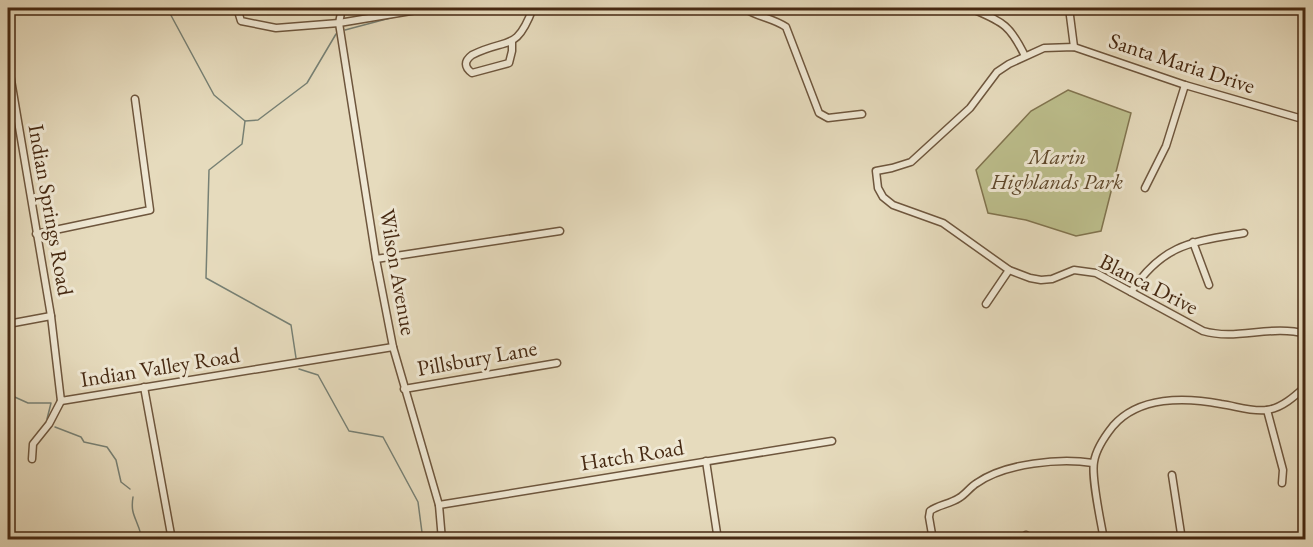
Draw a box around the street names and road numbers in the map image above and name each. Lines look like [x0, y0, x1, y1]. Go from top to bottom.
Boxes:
street label: Santa Maria Drive [1105, 26, 1259, 100]
street label: Indian Springs Road [22, 122, 80, 299]
street label: Wilson Avenue [373, 207, 423, 338]
street label: Blanca Drive [1095, 247, 1204, 321]
street label: Pillsbury Lane [415, 333, 540, 383]
street label: Indian Valley Road [78, 340, 243, 394]
street label: Hatch Road [578, 432, 687, 477]

